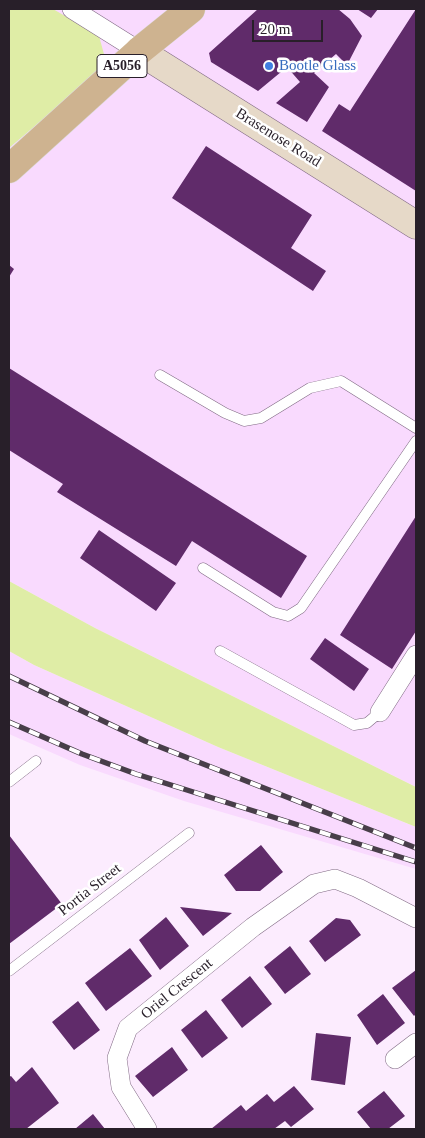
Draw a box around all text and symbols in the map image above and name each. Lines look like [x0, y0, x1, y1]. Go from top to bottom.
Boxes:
scale bar [255, 10, 326, 42]
text: 20 m [260, 21, 290, 37]
road number: A5056 [97, 54, 147, 78]
place label: Bootle Glass [279, 57, 356, 75]
marker: Bootle Glass [263, 60, 275, 72]
street label: Brasenose Road [232, 105, 324, 171]
street label: Portia Street [55, 860, 125, 920]
street label: Oriel Crescent [138, 955, 216, 1023]

